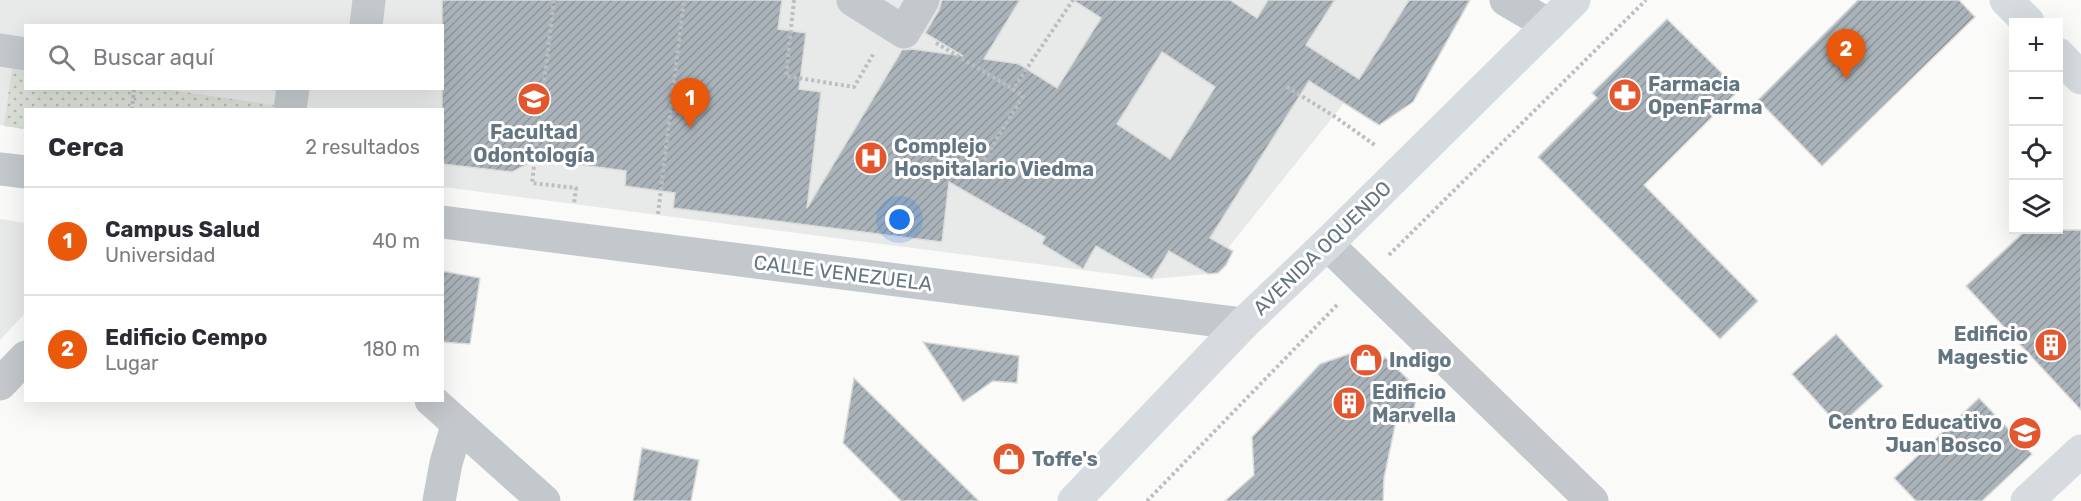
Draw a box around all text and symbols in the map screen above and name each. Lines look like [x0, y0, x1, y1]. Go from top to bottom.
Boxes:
map controls [2009, 18, 2063, 234]
button: + [2009, 18, 2063, 72]
search box [24, 24, 444, 90]
pin: 2 [1826, 29, 1866, 79]
icon: search [45, 41, 78, 74]
text: Buscar aquí [93, 44, 214, 71]
place label: Farmacia OpenFarma [1648, 72, 1763, 119]
button: − [2009, 72, 2063, 126]
pharmacy icon: Farmacia OpenFarma [1607, 77, 1643, 113]
pin: 1 [670, 78, 710, 128]
school or university icon: Facultad Odontología [516, 81, 552, 117]
place label: Facultad Odontología [473, 120, 595, 167]
button: locate [2009, 126, 2063, 180]
text: Cerca [48, 132, 124, 163]
place label: Complejo Hospitalario Viedma [894, 134, 1094, 181]
text: 2 resultados [305, 135, 420, 159]
hospital icon: Complejo Hospitalario Viedma [853, 140, 889, 176]
street label: AVENIDA OQUENDO [1248, 176, 1396, 320]
button: layers [2009, 180, 2063, 234]
your location [885, 205, 914, 234]
text: Campus Salud [105, 216, 260, 243]
text: 1 [63, 229, 72, 253]
text: 40 m [372, 229, 420, 253]
text: Universidad [105, 243, 215, 267]
street label: CALLE VENEZUELA [752, 250, 934, 296]
place label: Edificio Magestic [1937, 322, 2028, 369]
text: Edificio Cempo [105, 324, 267, 351]
building icon: Edificio Magestic [2033, 327, 2069, 363]
text: 2 [61, 337, 74, 361]
text: 180 m [363, 337, 420, 361]
shop icon: Indigo [1348, 342, 1384, 378]
place label: Indigo [1389, 348, 1452, 372]
text: Lugar [105, 351, 159, 375]
place label: Edificio Marvella [1372, 380, 1456, 427]
building icon: Edificio Marvella [1331, 385, 1367, 421]
place label: Centro Educativo Juan Bosco [1828, 410, 2002, 457]
school or university icon: Centro Educativo Juan Bosco [2007, 415, 2043, 451]
shop icon: Toffe's [991, 441, 1027, 477]
place label: Toffe's [1032, 447, 1098, 471]

